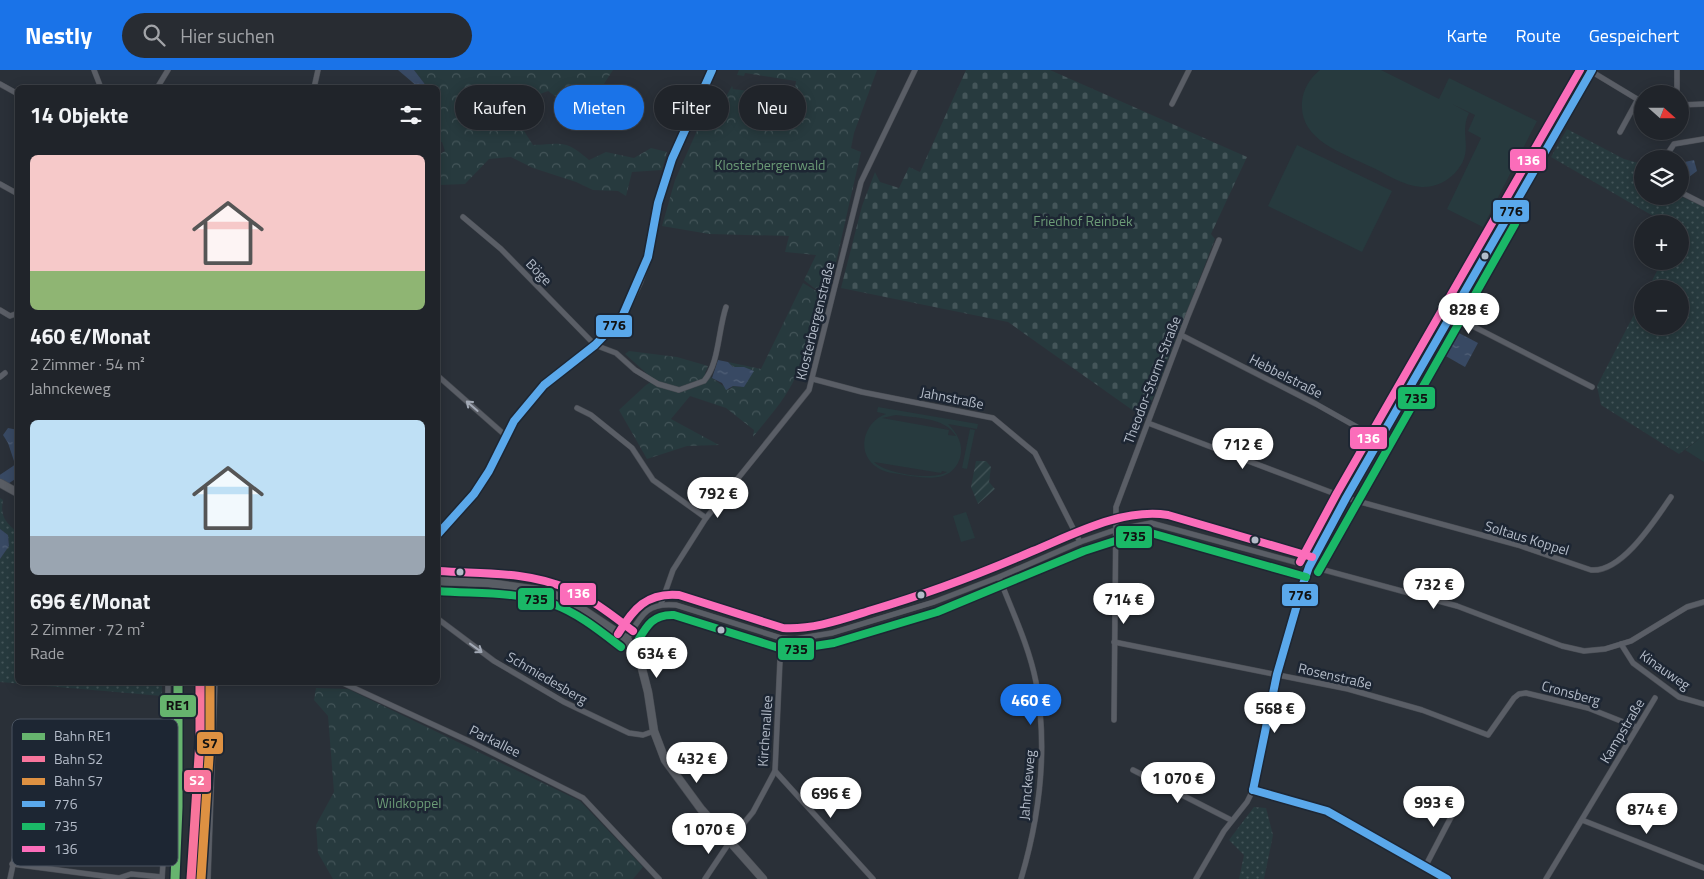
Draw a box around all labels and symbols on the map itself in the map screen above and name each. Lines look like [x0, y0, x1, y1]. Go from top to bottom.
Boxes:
north arrow [1634, 85, 1689, 140]
line badge: 136 [1509, 148, 1547, 172]
text: 136 [1516, 149, 1540, 170]
park label: Klosterbergenwald [714, 154, 826, 175]
line badge: 776 [1492, 199, 1530, 223]
text: 776 [1499, 200, 1523, 221]
park label: Friedhof Reinbek [1033, 210, 1133, 231]
unlabelled marker [1480, 251, 1490, 261]
street label: Böge [521, 253, 557, 290]
street label: Klosterbergenstraße [790, 259, 839, 382]
pin: 828 € [1434, 292, 1504, 335]
street label: Theodor-Storm-Straße [1117, 313, 1186, 447]
line badge: 776 [595, 314, 633, 338]
text: 776 [602, 314, 626, 335]
street label: Hebbelstraße [1246, 348, 1327, 403]
street label: Jahnstraße [918, 381, 986, 414]
line badge: 735 [1397, 386, 1436, 410]
text: 735 [1404, 387, 1428, 408]
one-way arrow [465, 400, 478, 411]
line badge: 136 [1349, 426, 1388, 450]
text: 136 [1356, 427, 1380, 448]
pin: 712 € [1208, 428, 1278, 470]
pin: 792 € [683, 476, 753, 519]
street label: Soltaus Koppel [1482, 515, 1572, 560]
line badge: 735 [1115, 525, 1153, 549]
text: 735 [1122, 525, 1146, 546]
unlabelled marker [1250, 535, 1260, 545]
unlabelled marker [455, 567, 465, 577]
pin: 732 € [1399, 568, 1469, 610]
line badge: 136 [559, 582, 597, 606]
text: 136 [566, 582, 590, 603]
pin: 714 € [1089, 582, 1159, 625]
line badge: 776 [1281, 583, 1319, 607]
text: 776 [1288, 584, 1312, 605]
line badge: 735 [517, 587, 555, 611]
text: 735 [524, 588, 548, 609]
unlabelled marker [916, 590, 926, 600]
unlabelled marker [716, 625, 726, 635]
pin: 634 € [622, 636, 692, 679]
line badge: 735 [777, 637, 815, 661]
text: 735 [784, 638, 808, 659]
one-way arrow [469, 643, 483, 653]
street label: Kinauweg [1636, 644, 1695, 695]
street label: Schmiedesberg [503, 646, 592, 709]
street label: Rosenstraße [1296, 657, 1374, 694]
street label: Cronsberg [1539, 675, 1603, 710]
pin: 460 € [996, 684, 1066, 726]
pin: 568 € [1240, 692, 1310, 734]
line badge: RE1 [159, 694, 197, 718]
text: RE1 [166, 694, 190, 715]
street label: Kampstraße [1594, 694, 1649, 767]
street label: Kirchenallee [752, 695, 777, 767]
legend [12, 719, 178, 866]
street label: Parkallee [466, 719, 524, 762]
text: Bahn RE1 [54, 725, 112, 746]
line badge: S7 [196, 731, 224, 755]
text: S7 [202, 732, 218, 753]
pin: 432 € [662, 742, 732, 784]
text: Bahn S2 [54, 748, 103, 769]
street label: Jahnckeweg [1013, 749, 1040, 821]
pin: 1 070 € [1132, 762, 1224, 804]
line badge: S2 [183, 769, 212, 793]
text: S2 [189, 769, 205, 790]
text: Bahn S7 [54, 770, 103, 791]
pin: 696 € [796, 776, 866, 819]
pin: 993 € [1399, 786, 1469, 828]
park label: Wildkoppel [376, 792, 442, 813]
pin: 874 € [1612, 792, 1682, 835]
text: 776 [54, 793, 78, 814]
pin: 1 070 € [663, 812, 755, 855]
text: 735 [54, 815, 78, 836]
text: 136 [54, 838, 78, 859]

